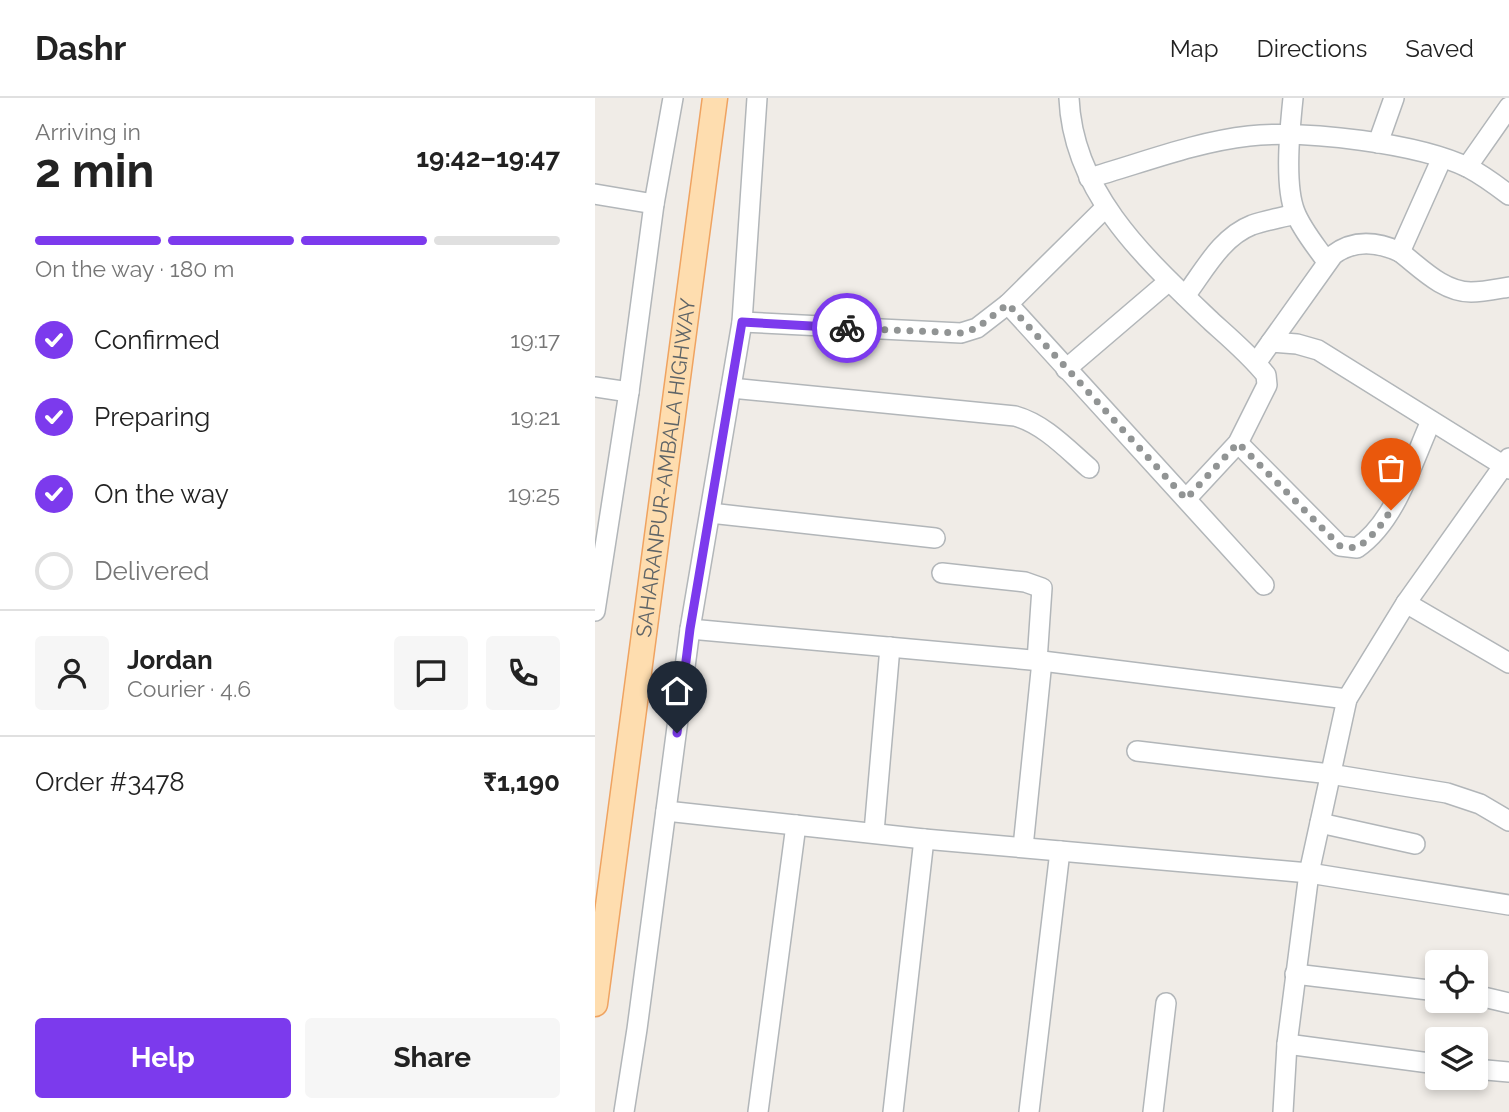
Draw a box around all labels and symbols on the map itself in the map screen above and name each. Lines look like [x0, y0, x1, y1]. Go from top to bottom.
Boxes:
courier [812, 293, 882, 363]
street label: SAHARANPUR-AMBALA HIGHWAY [631, 296, 700, 639]
pin [1361, 438, 1421, 510]
pin [647, 661, 707, 733]

